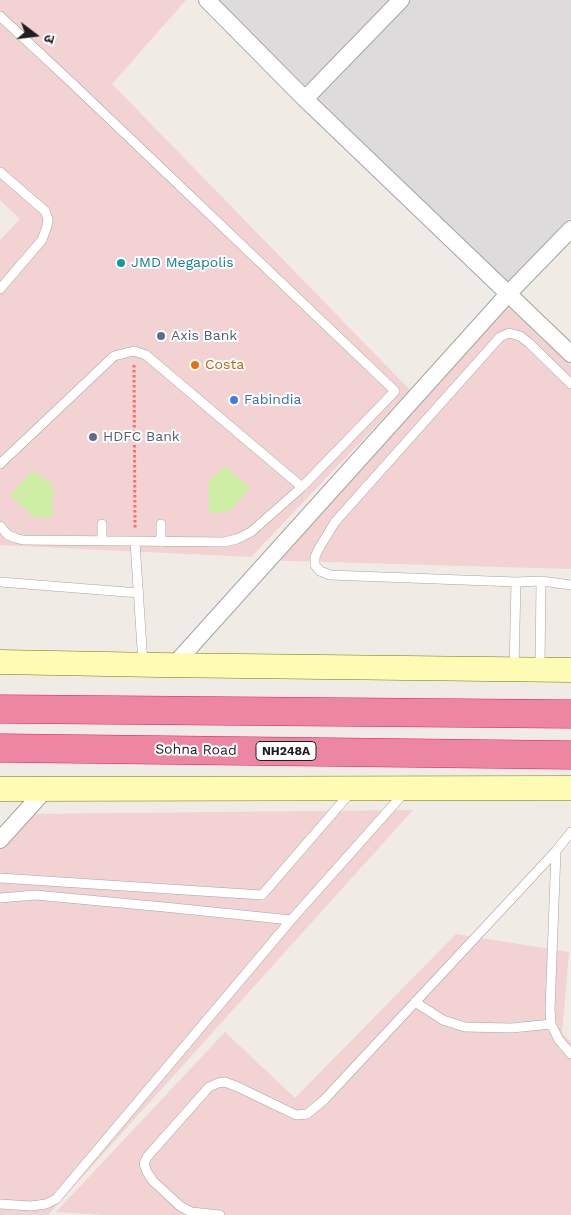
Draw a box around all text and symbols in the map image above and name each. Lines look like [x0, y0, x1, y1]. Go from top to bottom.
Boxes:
north arrow [10, 10, 60, 60]
text: उ [41, 33, 58, 45]
place label: JMD Megapolis [131, 255, 234, 271]
marker: JMD Megapolis [115, 257, 127, 269]
place label: Axis Bank [171, 328, 237, 344]
marker: Axis Bank [155, 330, 167, 342]
place label: Costa [205, 357, 244, 373]
marker: Costa [189, 359, 201, 371]
place label: Fabindia [244, 392, 301, 408]
marker: Fabindia [228, 394, 240, 406]
place label: HDFC Bank [103, 429, 180, 445]
marker: HDFC Bank [87, 431, 99, 443]
street label: Sohna Road [155, 741, 237, 759]
road number: NH248A [256, 741, 316, 760]

